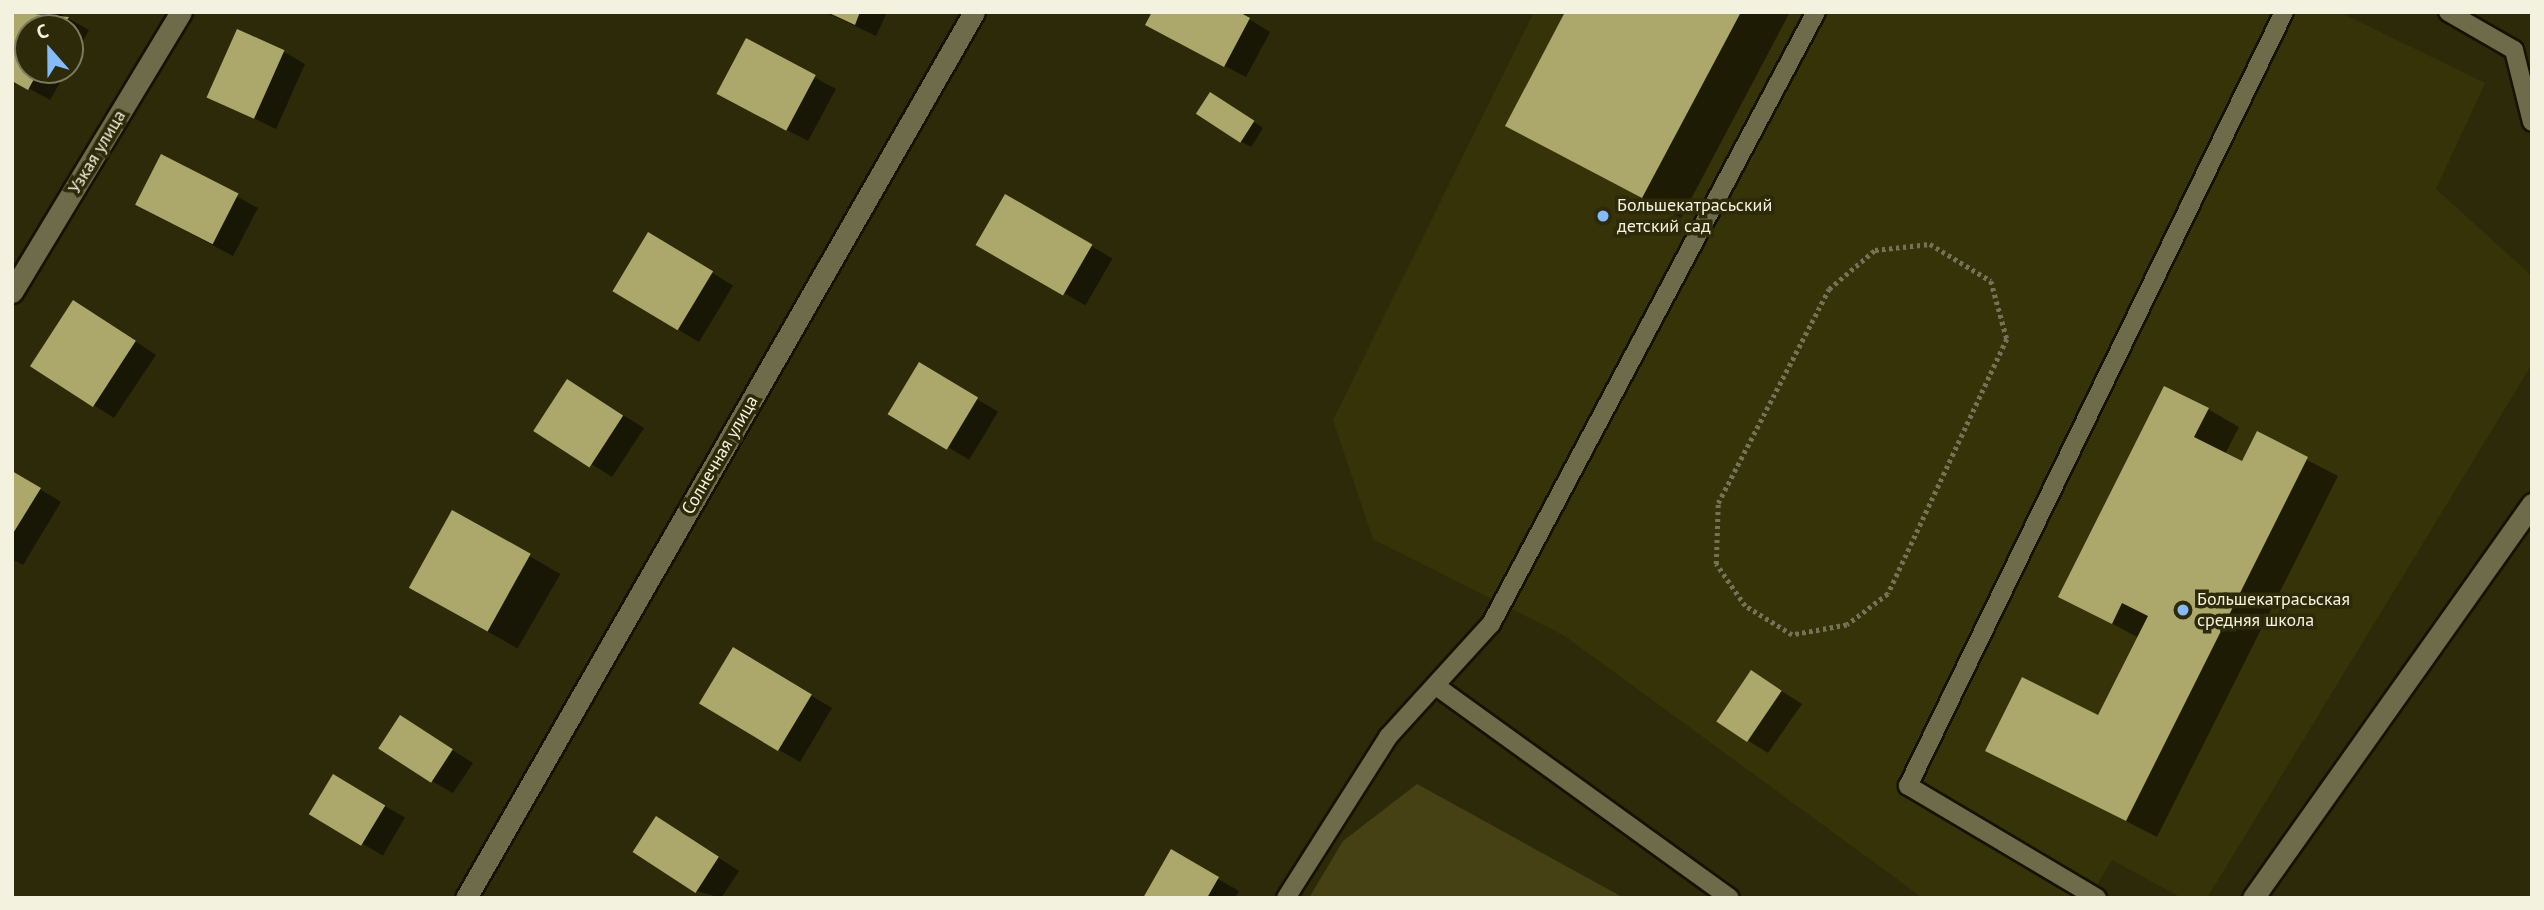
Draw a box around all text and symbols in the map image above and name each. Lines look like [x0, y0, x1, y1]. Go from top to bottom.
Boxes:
north arrow [14, 14, 84, 84]
text: С [33, 18, 51, 44]
street label: Узкая улица [64, 106, 130, 198]
place label: Большекатрасьский детский сад [1617, 195, 1772, 238]
marker: Большекатрасьский детский сад [1595, 208, 1611, 224]
street label: Солнечная улица [677, 392, 763, 518]
place label: Большекатрасьская средняя школа [2197, 589, 2350, 632]
marker: Большекатрасьская средняя школа [2175, 602, 2191, 618]

